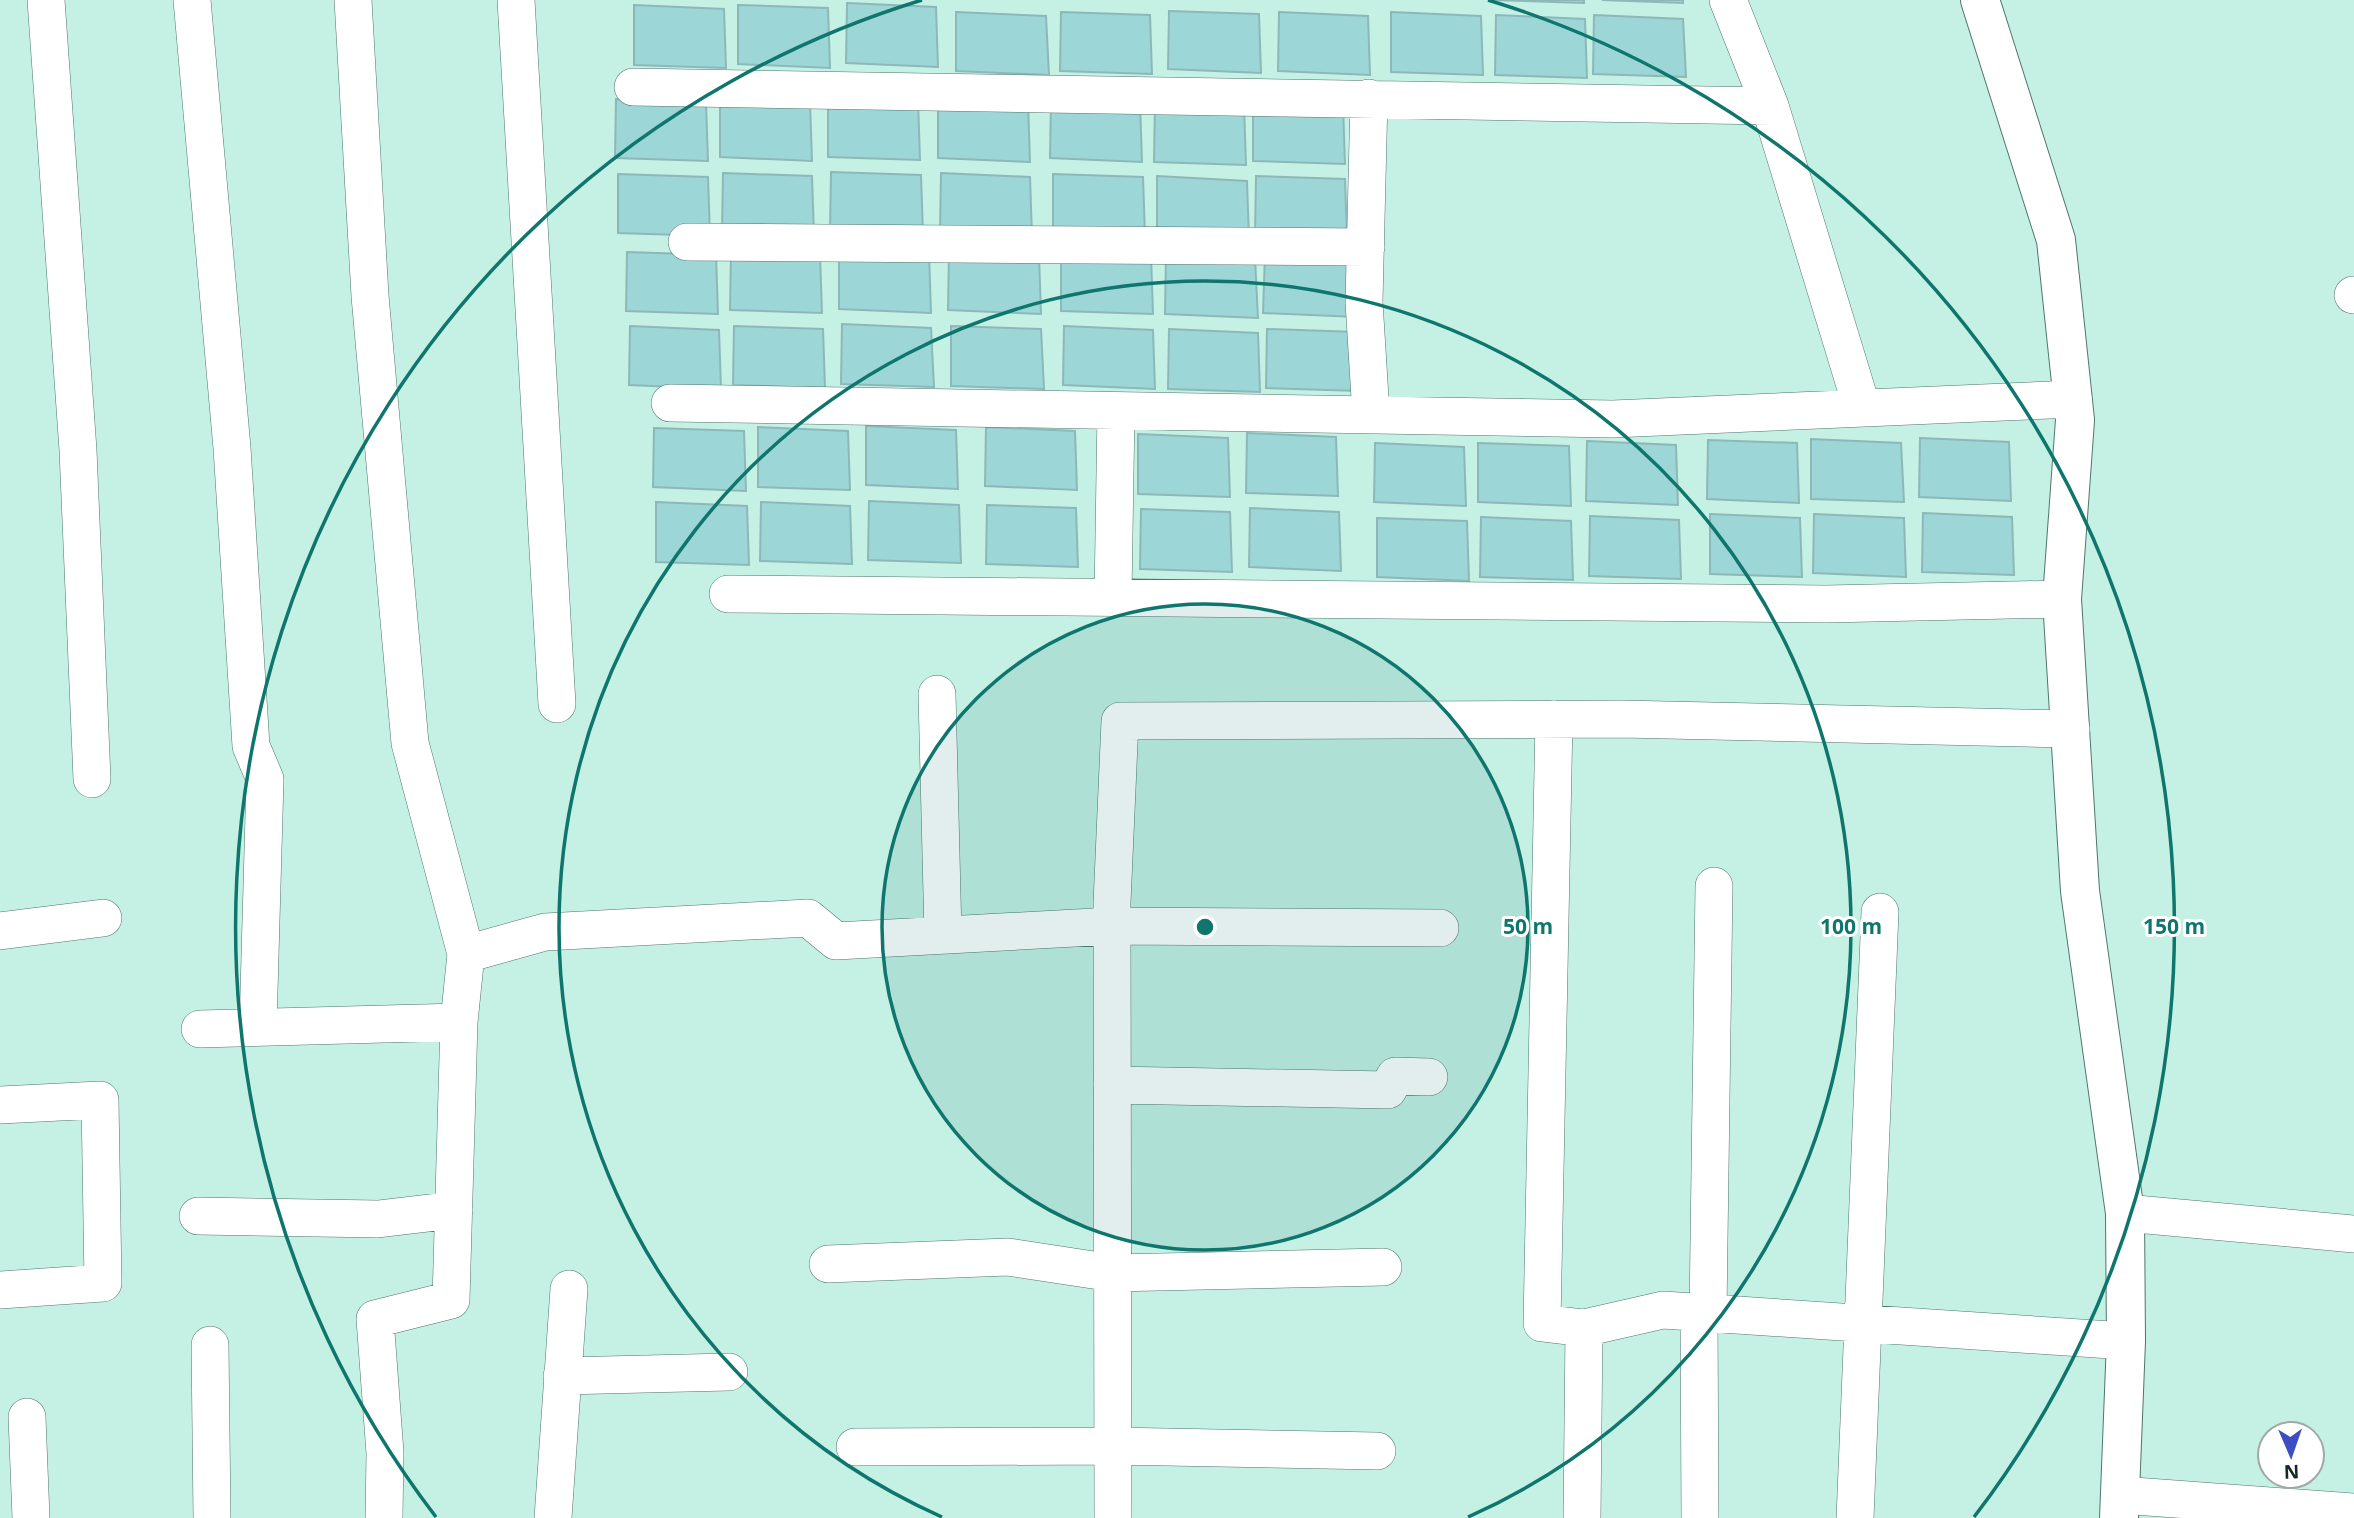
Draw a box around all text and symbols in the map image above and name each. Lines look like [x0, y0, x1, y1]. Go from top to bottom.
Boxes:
text: 50 m [1503, 912, 1553, 940]
text: 100 m [1820, 912, 1882, 940]
text: 150 m [2143, 912, 2205, 940]
centre of rings [1193, 915, 1217, 939]
north arrow [2256, 1420, 2326, 1490]
text: N [2283, 1459, 2300, 1485]

